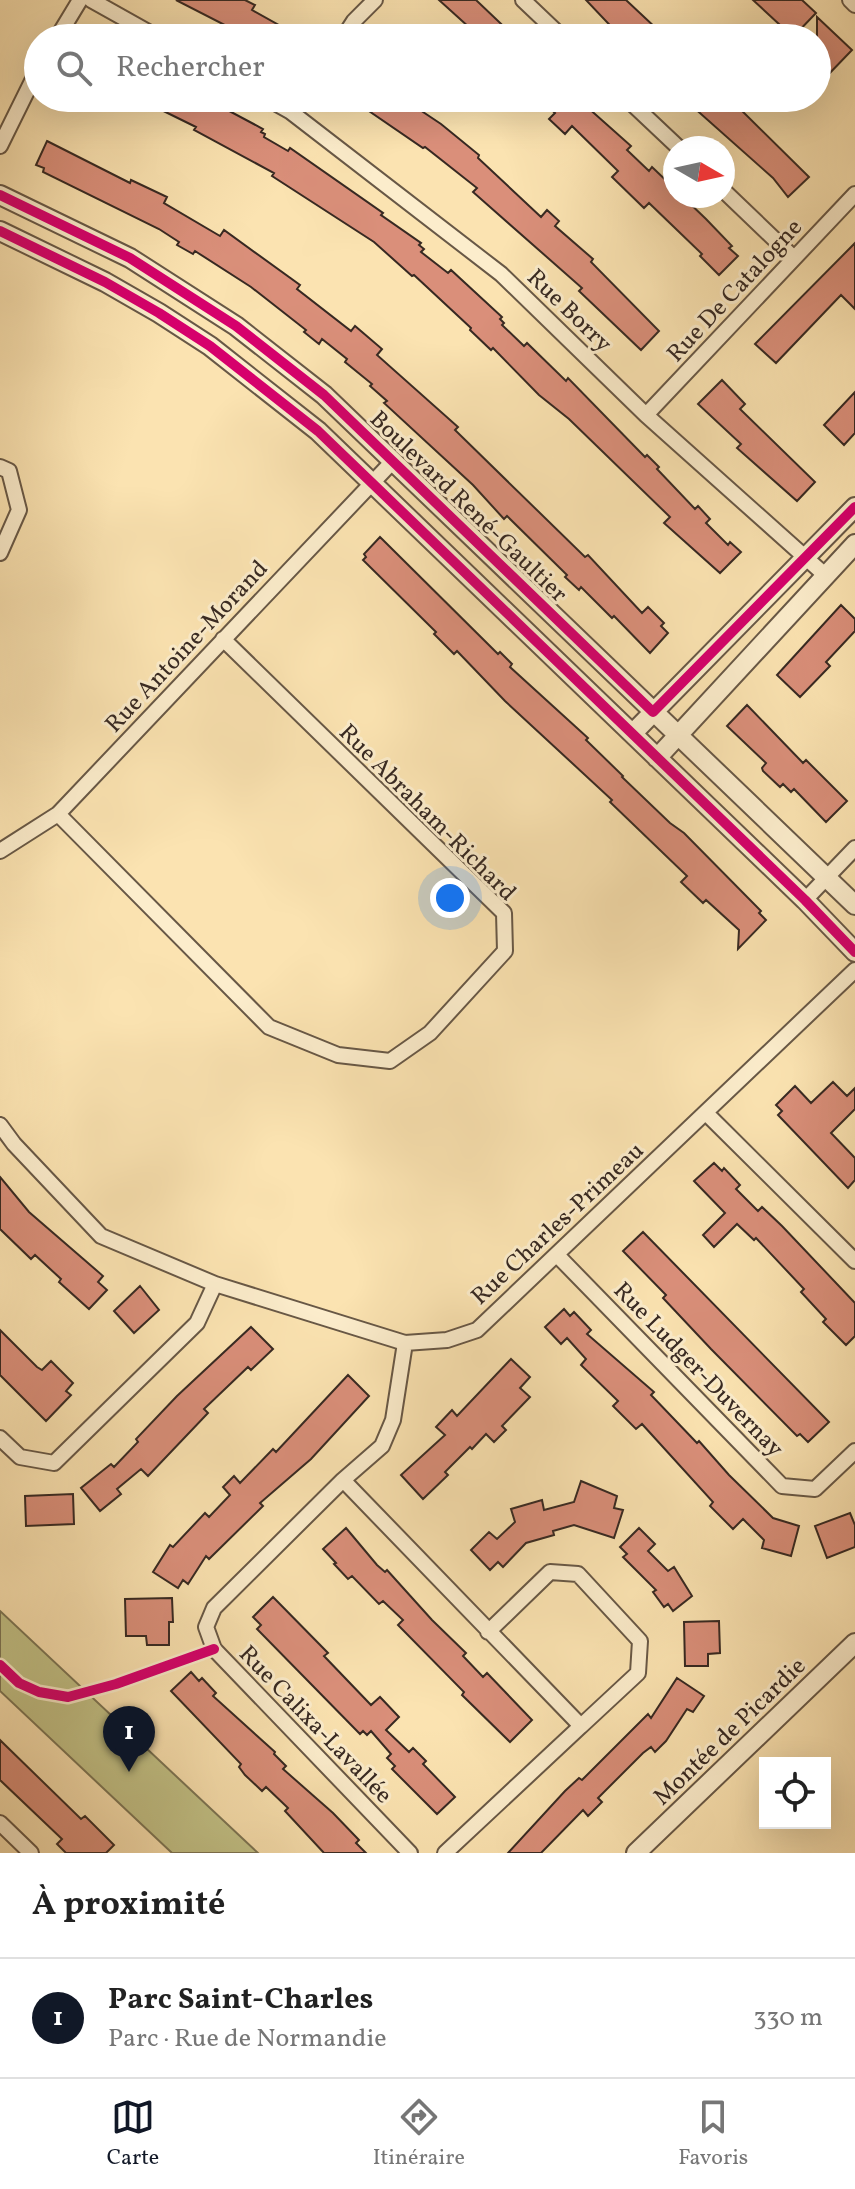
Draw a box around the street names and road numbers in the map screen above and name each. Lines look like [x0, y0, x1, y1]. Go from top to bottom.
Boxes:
street label: Rue De Catalogne [660, 212, 811, 371]
street label: Rue Borry [518, 262, 619, 361]
street label: Boulevard René-Gaultier [361, 404, 574, 611]
street label: Rue Antoine-Morand [98, 553, 277, 741]
street label: Rue Abraham-Richard [330, 717, 523, 910]
street label: Rue Charles-Primeau [464, 1135, 652, 1314]
street label: Rue Ludger-Duvernay [605, 1275, 791, 1466]
street label: Rue Calixa-Lavallée [230, 1639, 399, 1812]
street label: Montée de Picardie [646, 1651, 814, 1814]

